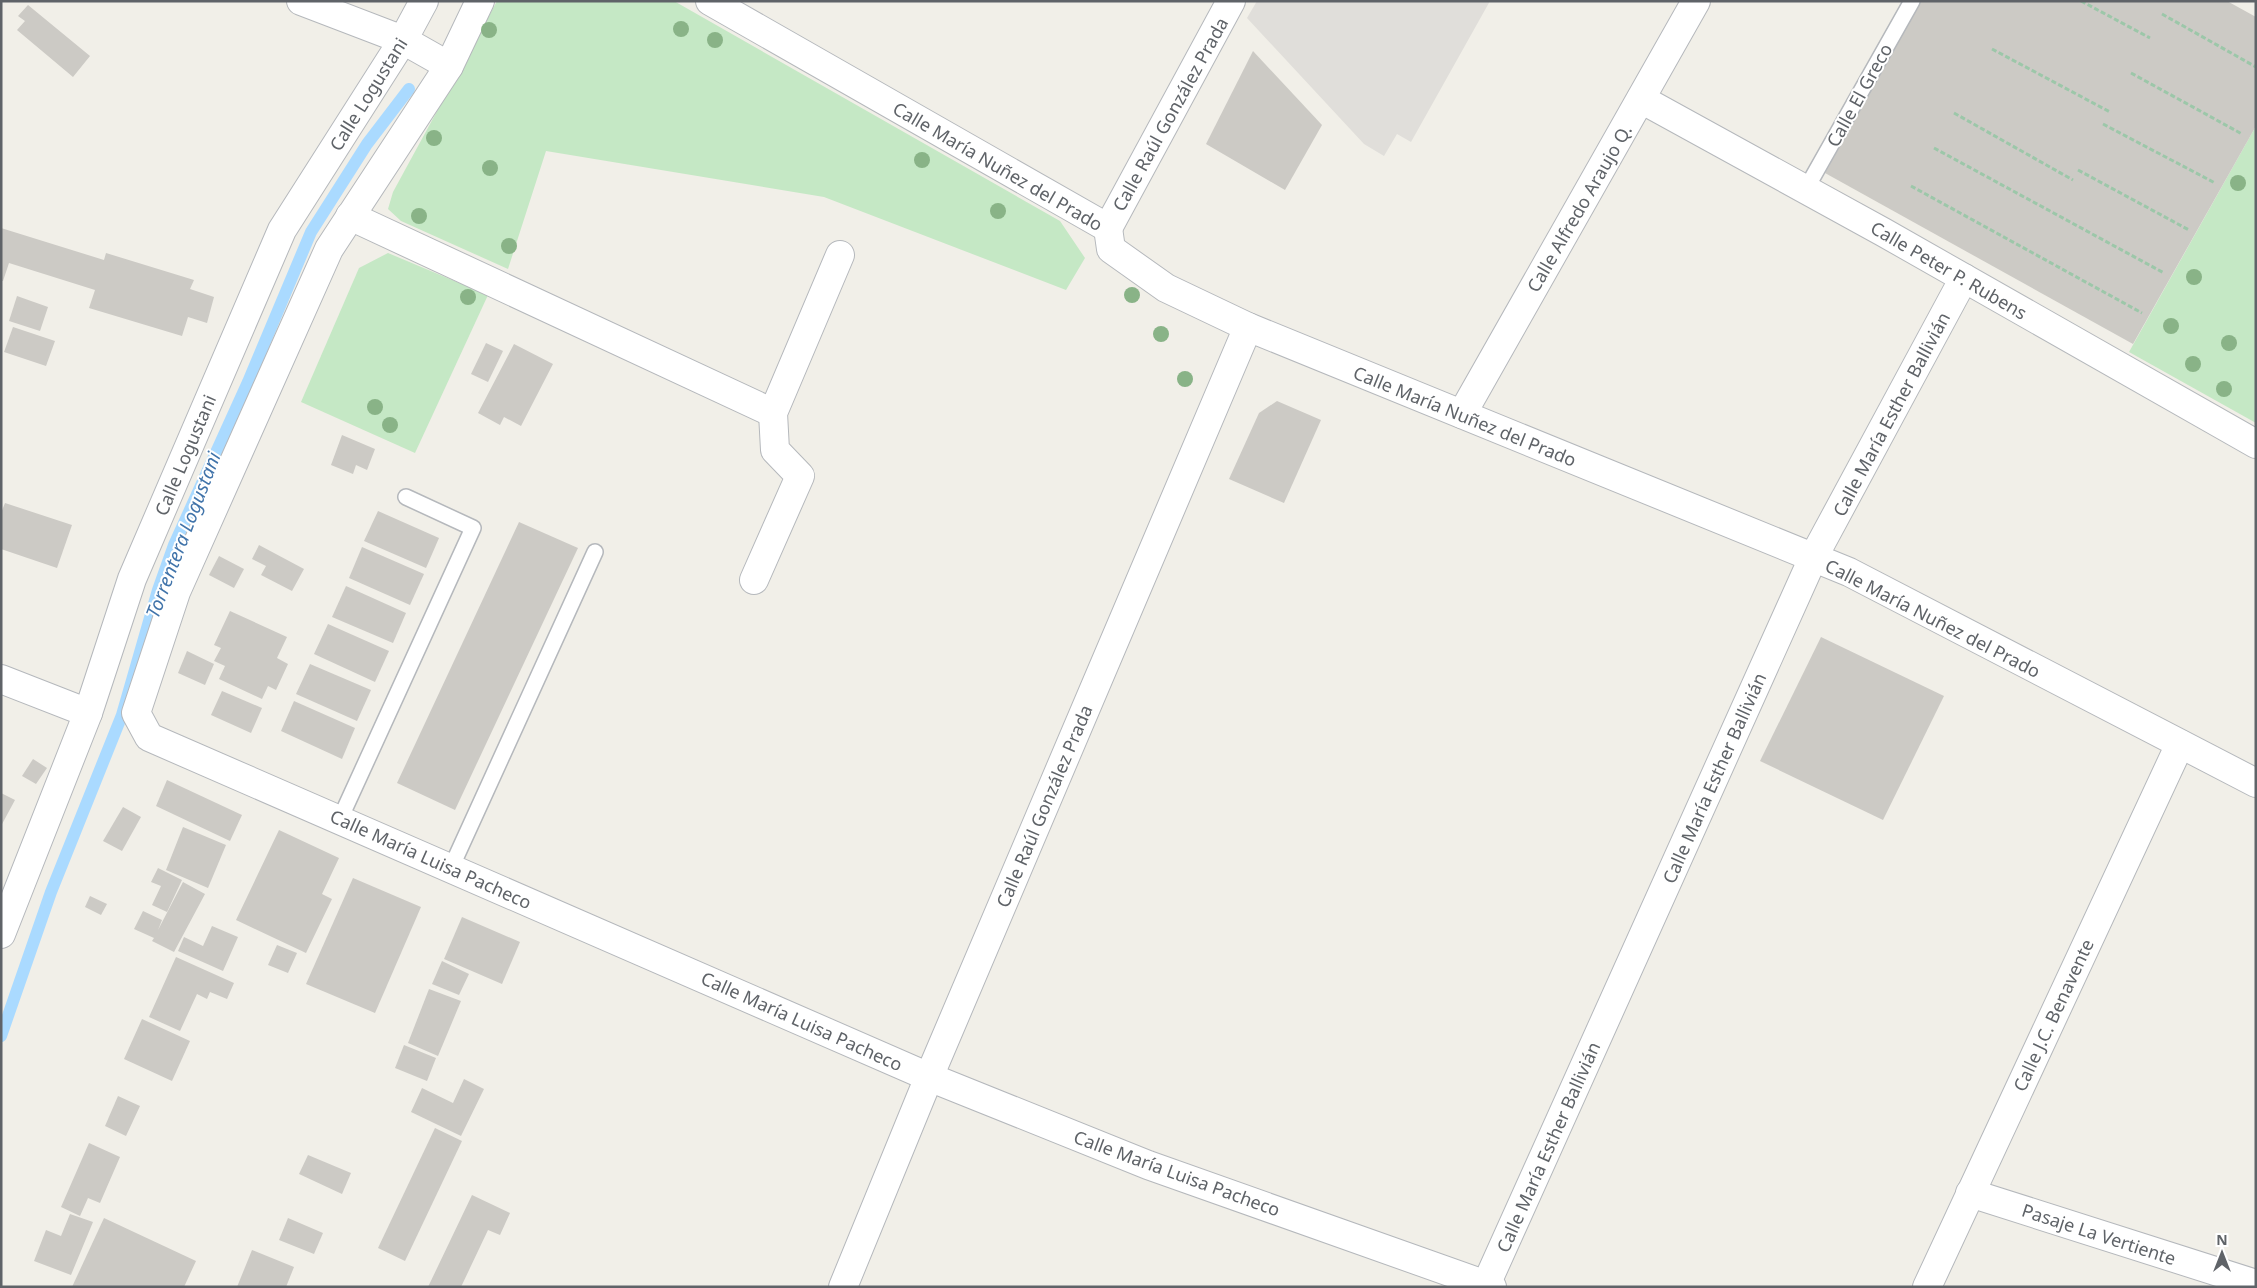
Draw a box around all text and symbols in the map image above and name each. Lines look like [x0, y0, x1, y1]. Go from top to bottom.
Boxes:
street label: Calle Raúl González Prada [1107, 13, 1233, 215]
street label: Calle Logustani [324, 33, 412, 155]
street label: Calle El Greco [1821, 39, 1897, 151]
street label: Calle María Nuñez del Prado [889, 96, 1107, 236]
street label: Calle Alfredo Araujo Q. [1521, 120, 1637, 296]
street label: Calle Peter P. Rubens [1866, 215, 2032, 325]
street label: Calle María Esther Ballivián [1827, 308, 1955, 520]
street label: Calle María Nuñez del Prado [1350, 360, 1580, 472]
street label: Calle Logustani [149, 391, 221, 519]
water label: Torrentera Logustani [139, 447, 227, 622]
street label: Calle María Nuñez del Prado [1821, 553, 2045, 683]
street label: Calle María Esther Ballivián [1657, 669, 1771, 887]
street label: Calle Raúl González Prada [990, 701, 1098, 911]
street label: Calle María Luisa Pacheco [327, 804, 535, 914]
street label: Calle J.C. Benavente [2007, 935, 2099, 1095]
street label: Calle María Luisa Pacheco [698, 966, 906, 1076]
street label: Calle María Esther Ballivián [1491, 1038, 1605, 1256]
street label: Calle María Luisa Pacheco [1071, 1124, 1283, 1222]
street label: Pasaje La Vertiente [2019, 1198, 2179, 1270]
north arrow [2197, 1228, 2247, 1278]
text: N [2216, 1230, 2228, 1249]

